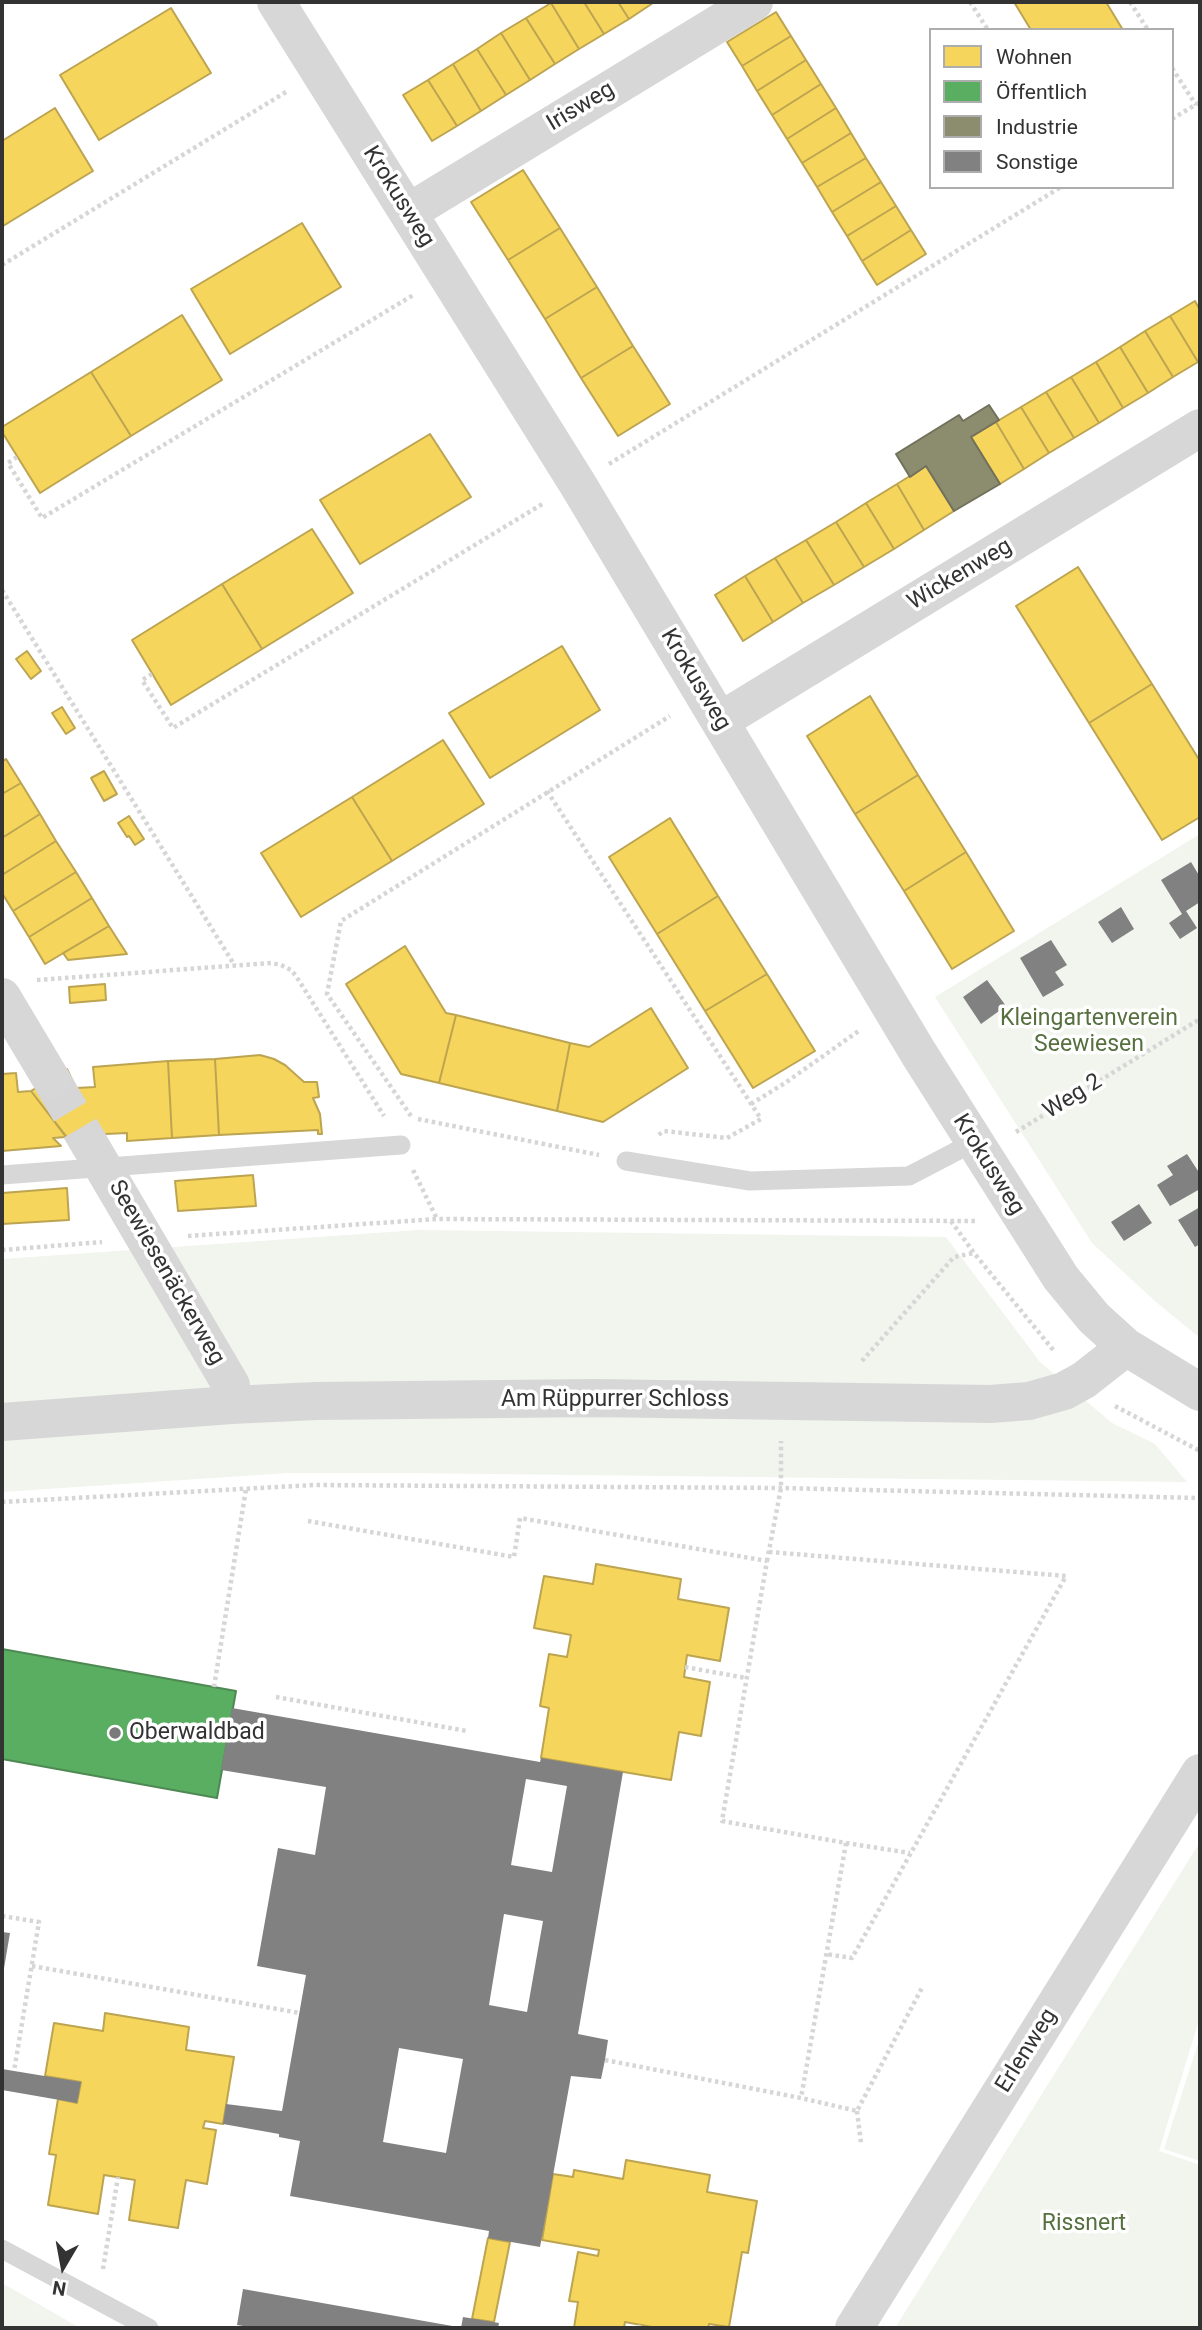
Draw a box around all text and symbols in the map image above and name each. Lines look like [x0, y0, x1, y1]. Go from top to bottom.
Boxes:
legend [929, 28, 1174, 189]
text: Wohnen [996, 45, 1072, 69]
street label: Irisweg [542, 76, 620, 138]
text: Öffentlich [996, 80, 1087, 104]
text: Industrie [996, 115, 1078, 139]
street label: Krokusweg [356, 141, 440, 253]
text: Sonstige [996, 150, 1078, 174]
street label: Wickenweg [903, 533, 1017, 617]
street label: Krokusweg [654, 624, 736, 736]
park label: Kleingartenverein Seewiesen [1000, 1005, 1178, 1059]
street label: Weg 2 [1039, 1068, 1107, 1126]
street label: Krokusweg [946, 1109, 1030, 1221]
street label: Seewiesenäckerweg [102, 1176, 230, 1370]
street label: Am Rüppurrer Schloss [501, 1386, 729, 1414]
place label: Oberwaldbad [129, 1719, 265, 1747]
marker: Oberwaldbad [107, 1725, 123, 1741]
street label: Erlenweg [990, 2004, 1064, 2098]
park label: Rissnert [1042, 2210, 1126, 2238]
north arrow [28, 2232, 98, 2302]
text: N [51, 2276, 68, 2301]

